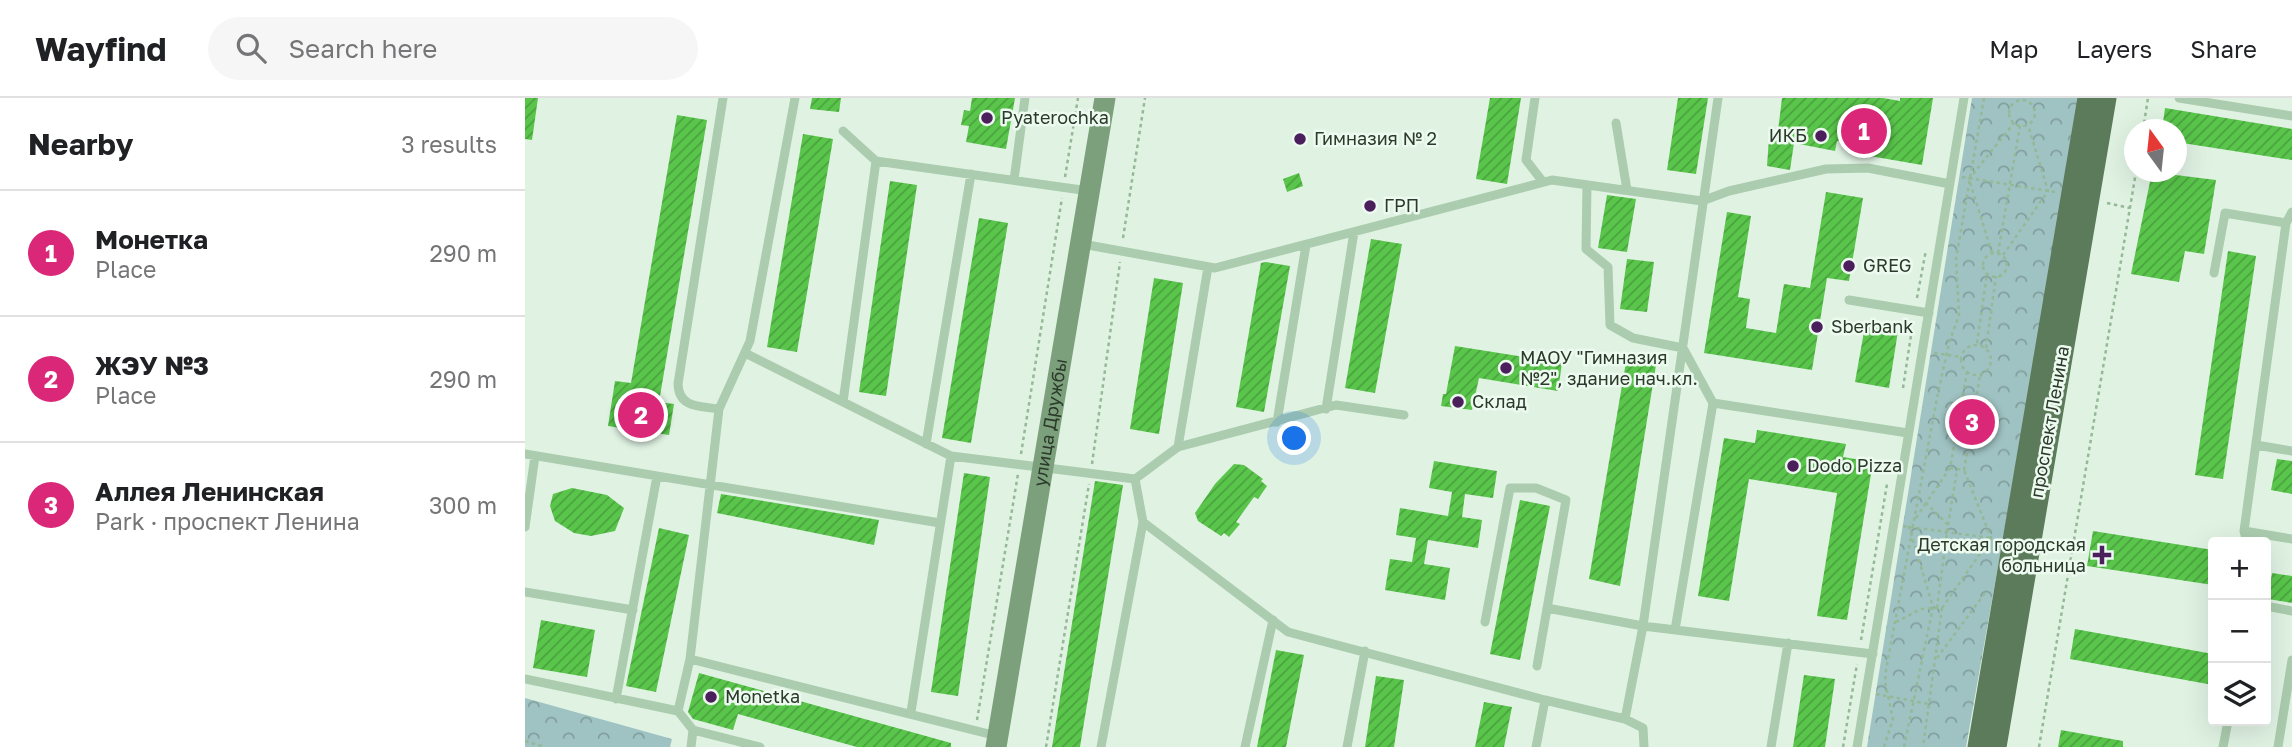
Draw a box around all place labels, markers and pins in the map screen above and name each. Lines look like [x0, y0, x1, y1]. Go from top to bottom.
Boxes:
pin: 1 [1841, 105, 1887, 157]
place label: Pyaterochka [1001, 106, 1109, 128]
marker: Pyaterochka [979, 110, 995, 126]
place label: ИКБ [1769, 124, 1807, 146]
place label: Гимназия № 2 [1314, 127, 1437, 149]
marker: ИКБ [1813, 128, 1829, 144]
marker: Гимназия № 2 [1292, 131, 1308, 147]
place label: ГРП [1384, 194, 1419, 216]
marker: ГРП [1362, 198, 1378, 214]
place label: GREG [1863, 254, 1912, 276]
marker: GREG [1841, 258, 1857, 274]
place label: Sberbank [1831, 315, 1914, 337]
marker: Sberbank [1809, 319, 1825, 335]
place label: МАОУ "Гимназия №2", здание нач.кл. [1520, 346, 1698, 389]
marker: МАОУ "Гимназия №2", здание нач.кл. [1498, 360, 1514, 376]
pin: 2 [618, 389, 664, 441]
place label: Склад [1472, 390, 1527, 412]
marker: Склад [1450, 394, 1466, 410]
pin: 3 [1949, 396, 1995, 448]
place label: Dodo Pizza [1807, 454, 1902, 476]
marker: Dodo Pizza [1785, 458, 1801, 474]
place label: Детская городская больница [1917, 533, 2086, 576]
marker: Детская городская больница [2092, 545, 2112, 565]
place label: Monetka [725, 685, 800, 707]
marker: Monetka [703, 689, 719, 705]

